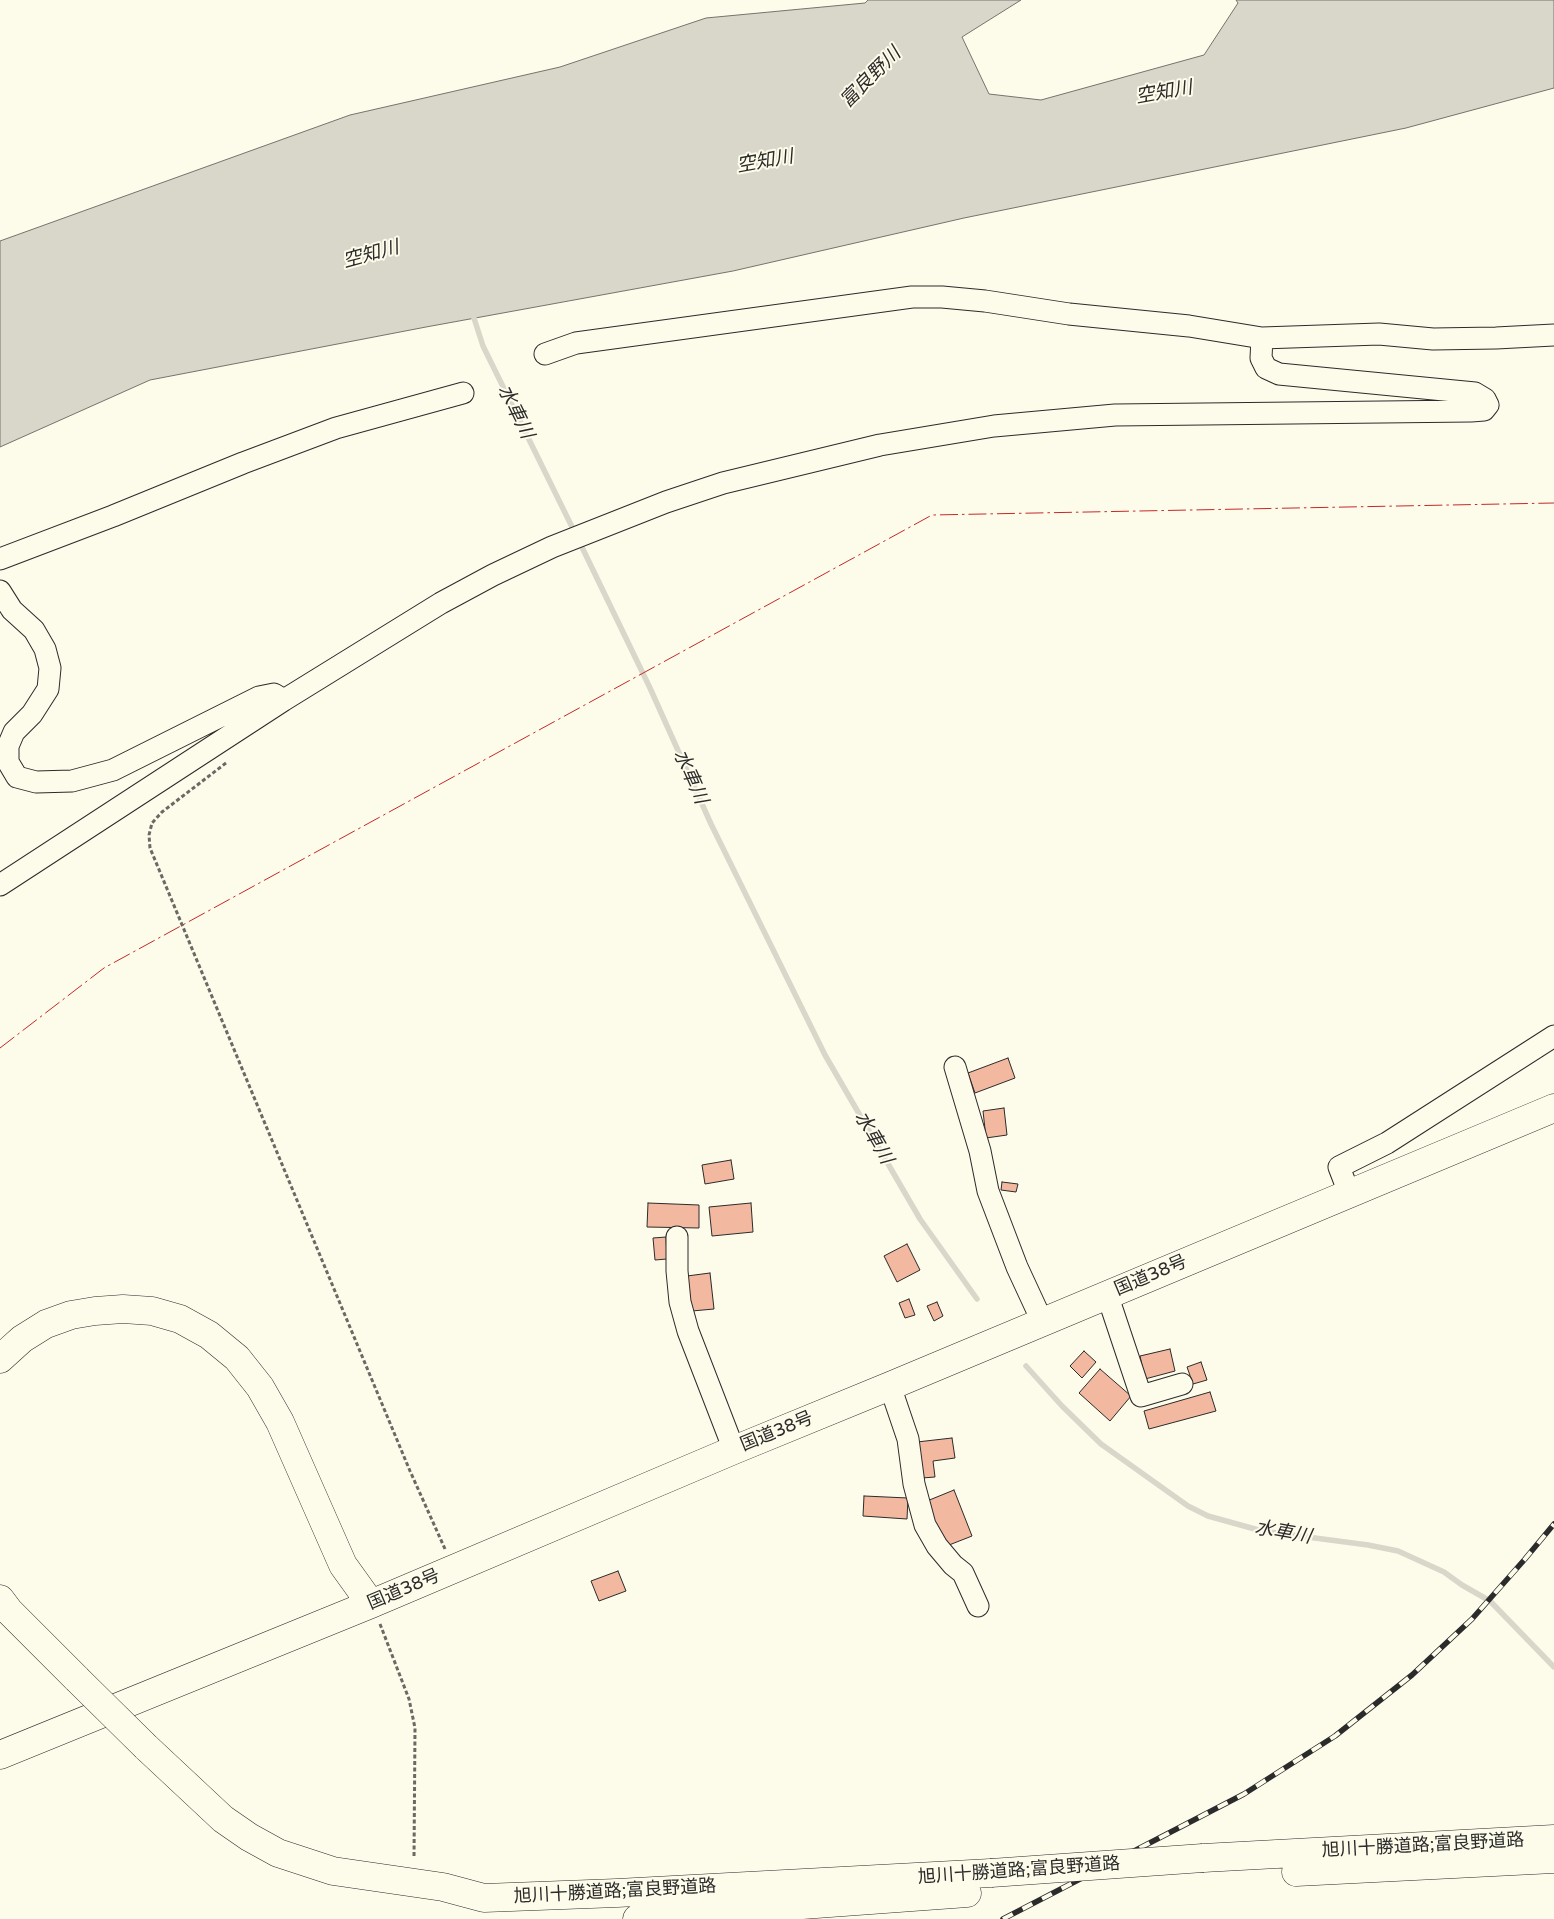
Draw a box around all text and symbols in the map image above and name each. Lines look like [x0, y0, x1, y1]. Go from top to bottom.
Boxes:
water label: 富良野川 [836, 43, 906, 113]
water label: 空知川 [1134, 77, 1194, 109]
water label: 空知川 [735, 146, 795, 178]
water label: 空知川 [341, 237, 401, 273]
water label: 水車川 [492, 381, 538, 443]
water label: 水車川 [668, 746, 712, 808]
water label: 水車川 [849, 1108, 897, 1168]
street label: 国道38号 [1112, 1251, 1190, 1301]
street label: 国道38号 [737, 1408, 817, 1456]
water label: 水車川 [1253, 1517, 1313, 1549]
street label: 国道38号 [365, 1565, 443, 1615]
street label: 旭川十勝道路;富良野道路 [1321, 1830, 1525, 1862]
street label: 旭川十勝道路;富良野道路 [917, 1853, 1121, 1889]
street label: 旭川十勝道路;富良野道路 [513, 1876, 717, 1908]

